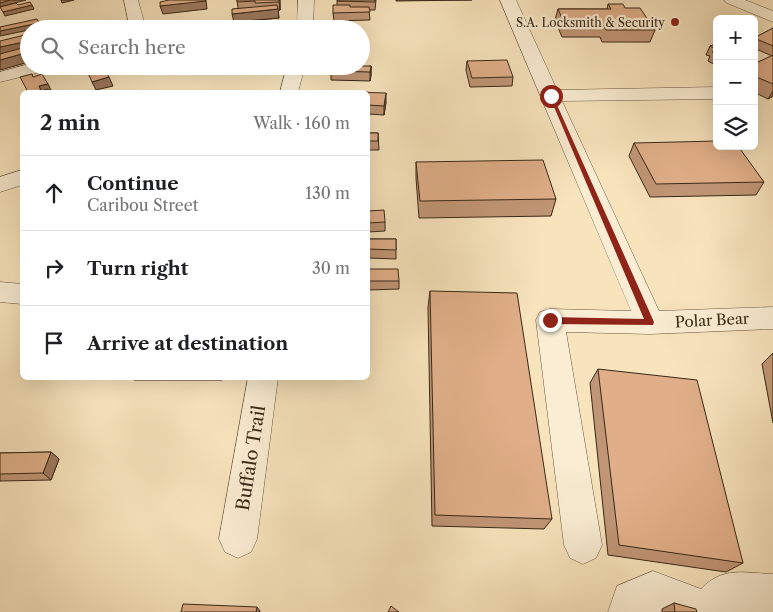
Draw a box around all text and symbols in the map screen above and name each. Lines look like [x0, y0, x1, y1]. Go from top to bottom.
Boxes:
place label: S.A. Locksmith & Security [516, 15, 665, 30]
map controls [713, 15, 758, 150]
button: + [713, 15, 758, 60]
marker: S.A. Locksmith & Security [669, 16, 681, 28]
search box [20, 20, 370, 75]
icon: search [38, 34, 66, 62]
text: Search here [78, 36, 186, 59]
button: − [713, 60, 758, 105]
route start [540, 85, 563, 108]
button: layers [713, 105, 758, 150]
text: 2 min [40, 110, 100, 135]
text: Walk · 160 m [253, 113, 350, 133]
text: Continue [87, 172, 179, 195]
icon: ahead [40, 179, 68, 207]
text: 130 m [305, 183, 350, 203]
text: Caribou Street [87, 195, 198, 215]
icon: right [40, 254, 68, 282]
text: Turn right [87, 257, 188, 280]
text: 30 m [312, 258, 350, 278]
route end [539, 309, 562, 332]
street label: Polar Bear [674, 309, 750, 331]
icon: arrive [40, 329, 68, 357]
text: Arrive at destination [87, 332, 288, 355]
street label: Buffalo Trail [232, 404, 270, 512]

